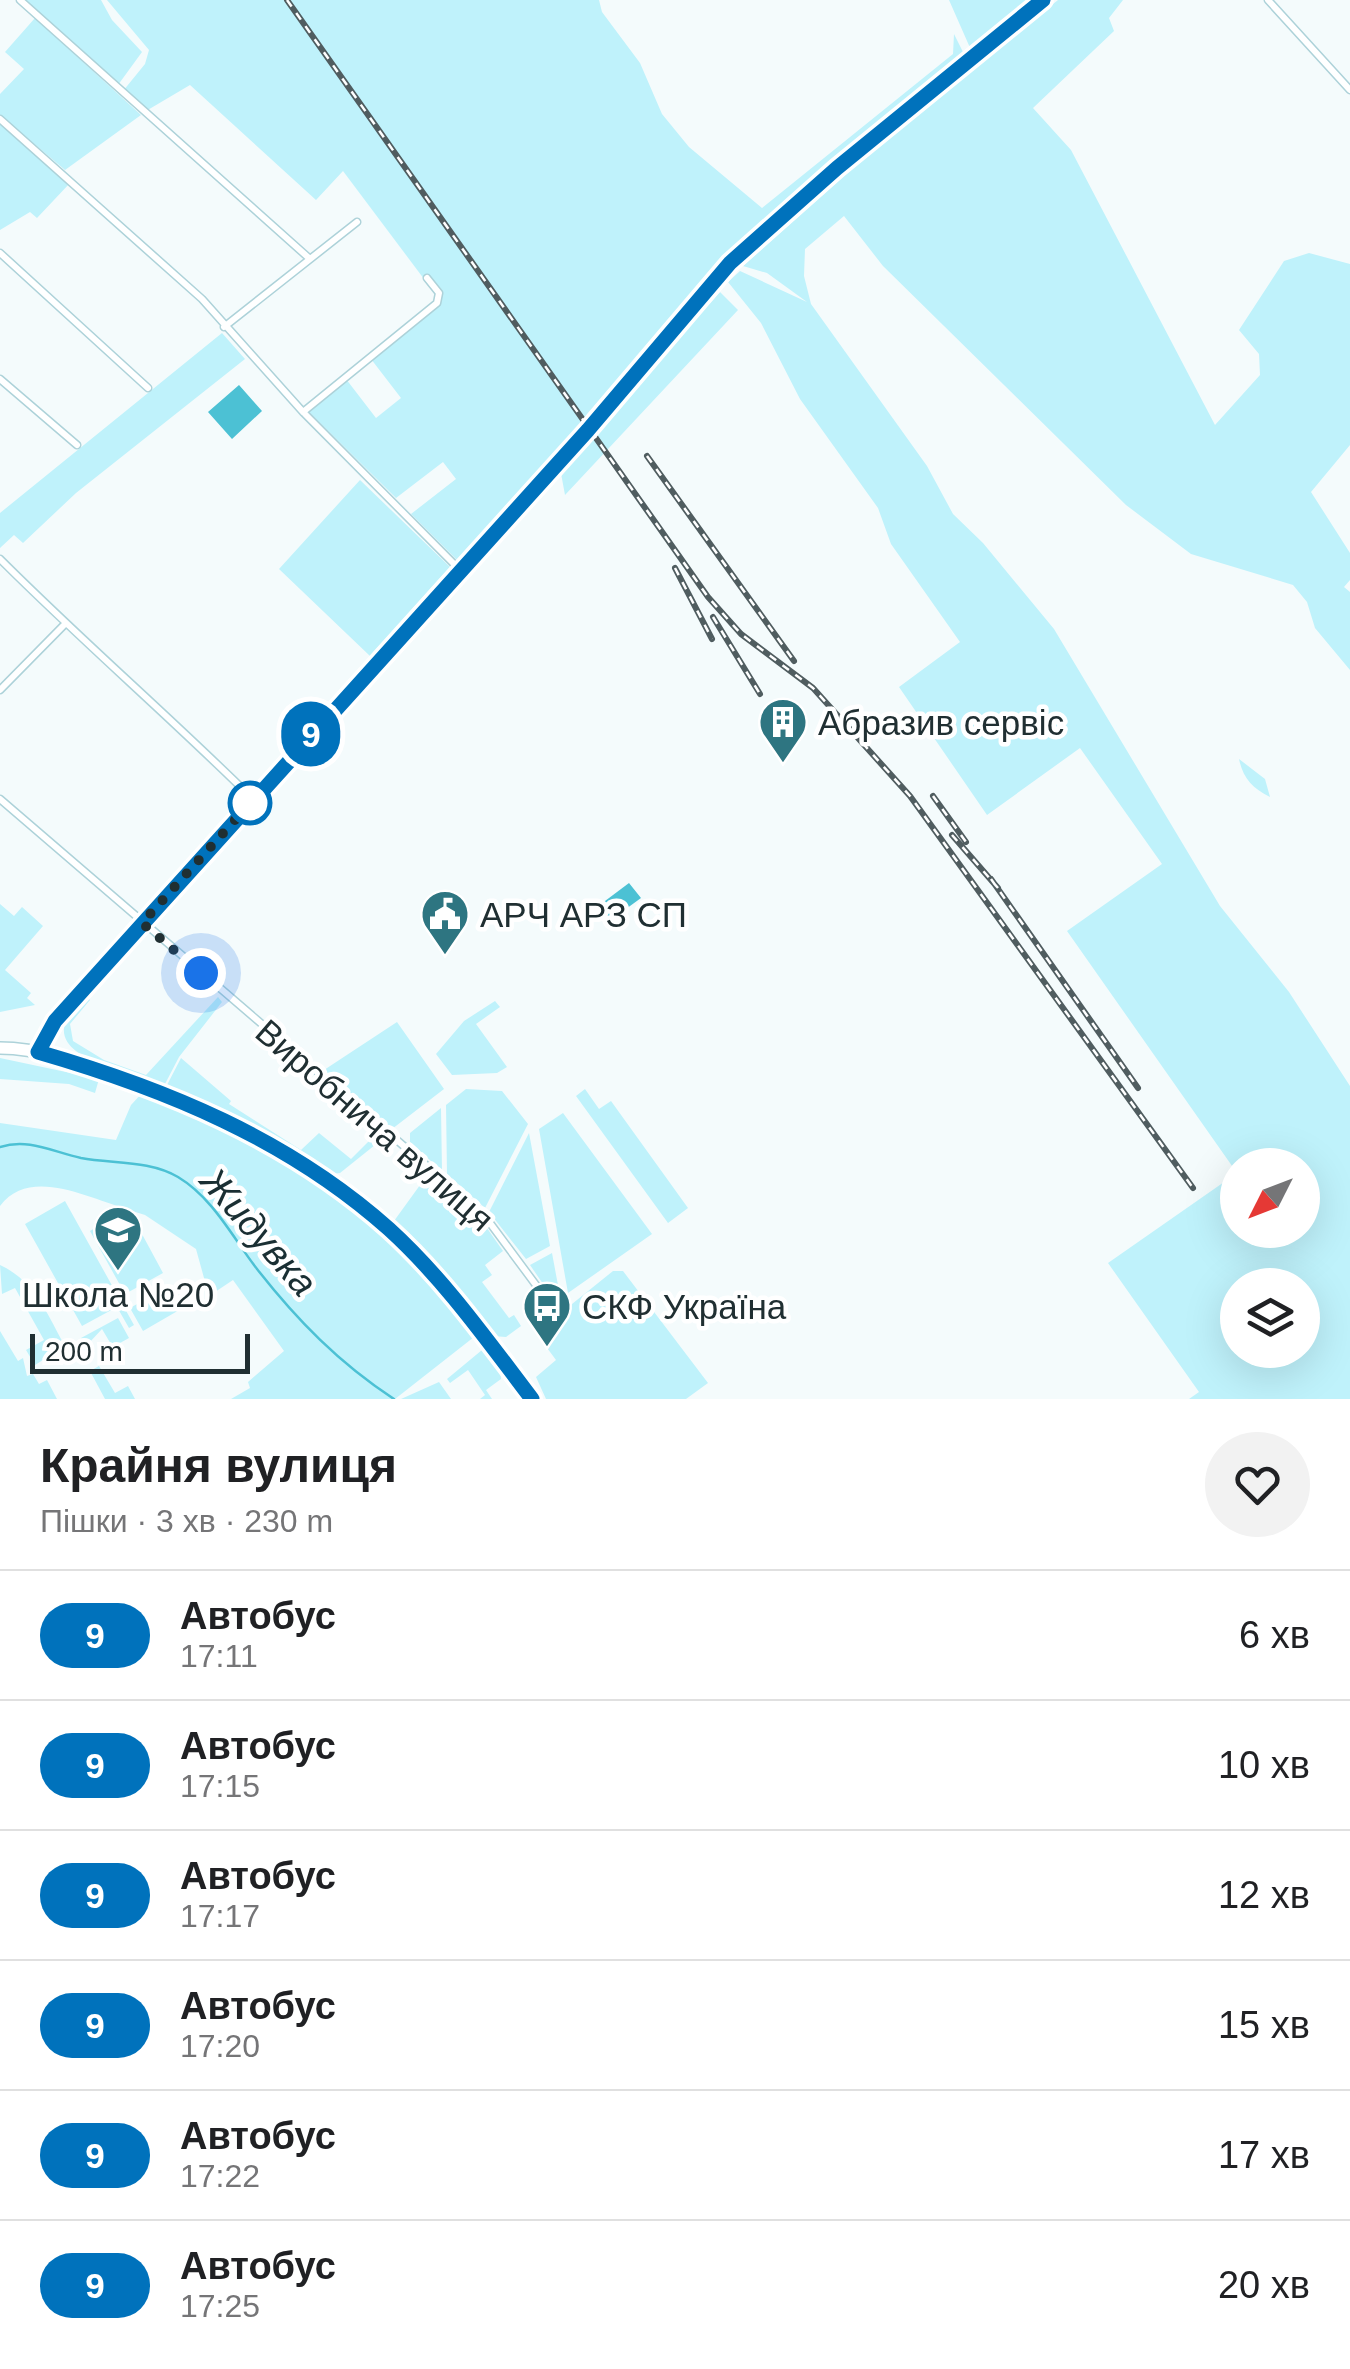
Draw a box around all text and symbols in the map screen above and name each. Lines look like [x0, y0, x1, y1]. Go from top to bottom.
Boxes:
building icon: Абразив сервіс [757, 696, 809, 764]
line badge: 9 [278, 702, 344, 766]
place label: Абразив сервіс [818, 703, 1064, 742]
text: 9 [301, 715, 321, 754]
unlabelled marker [229, 782, 271, 824]
public building icon: АРЧ АРЗ СП [419, 888, 471, 956]
place label: АРЧ АРЗ СП [480, 895, 687, 934]
your location [176, 948, 226, 998]
street label: Виробнича вулиця [248, 1011, 502, 1239]
north arrow [1220, 1148, 1320, 1248]
map controls [1220, 1148, 1320, 1368]
water label: Жидувка [191, 1158, 326, 1304]
school or university icon: Школа №20 [92, 1204, 144, 1272]
button: layers [1220, 1268, 1320, 1368]
place label: Школа №20 [22, 1275, 214, 1314]
bus stop icon: СКФ Україна [521, 1280, 573, 1348]
place label: СКФ Україна [582, 1287, 787, 1326]
scale bar [30, 1329, 250, 1374]
text: 200 m [45, 1336, 123, 1367]
button: heart [1205, 1432, 1310, 1537]
text: Крайня вулиця [40, 1439, 397, 1492]
text: Пішки · 3 хв · 230 m [40, 1503, 333, 1539]
text: Автобус [180, 1595, 336, 1637]
text: 6 хв [1239, 1614, 1310, 1656]
text: 9 [85, 1616, 105, 1655]
text: 17:11 [180, 1638, 258, 1674]
text: Автобус [180, 1725, 336, 1767]
text: 10 хв [1218, 1744, 1310, 1786]
text: 9 [85, 1746, 105, 1785]
text: 17:15 [180, 1768, 260, 1804]
text: Автобус [180, 1855, 336, 1897]
text: 12 хв [1218, 1874, 1310, 1916]
text: 9 [85, 1876, 105, 1915]
text: 17:17 [180, 1898, 260, 1934]
text: Автобус [180, 1985, 336, 2027]
text: 15 хв [1218, 2004, 1310, 2046]
text: 9 [85, 2006, 105, 2045]
text: 17:20 [180, 2028, 260, 2064]
text: Автобус [180, 2115, 336, 2157]
text: 17 хв [1218, 2134, 1310, 2176]
text: 9 [85, 2136, 105, 2175]
text: 17:22 [180, 2158, 260, 2194]
text: Автобус [180, 2245, 336, 2287]
text: 20 хв [1218, 2264, 1310, 2306]
text: 9 [85, 2266, 105, 2305]
text: 17:25 [180, 2288, 260, 2324]

